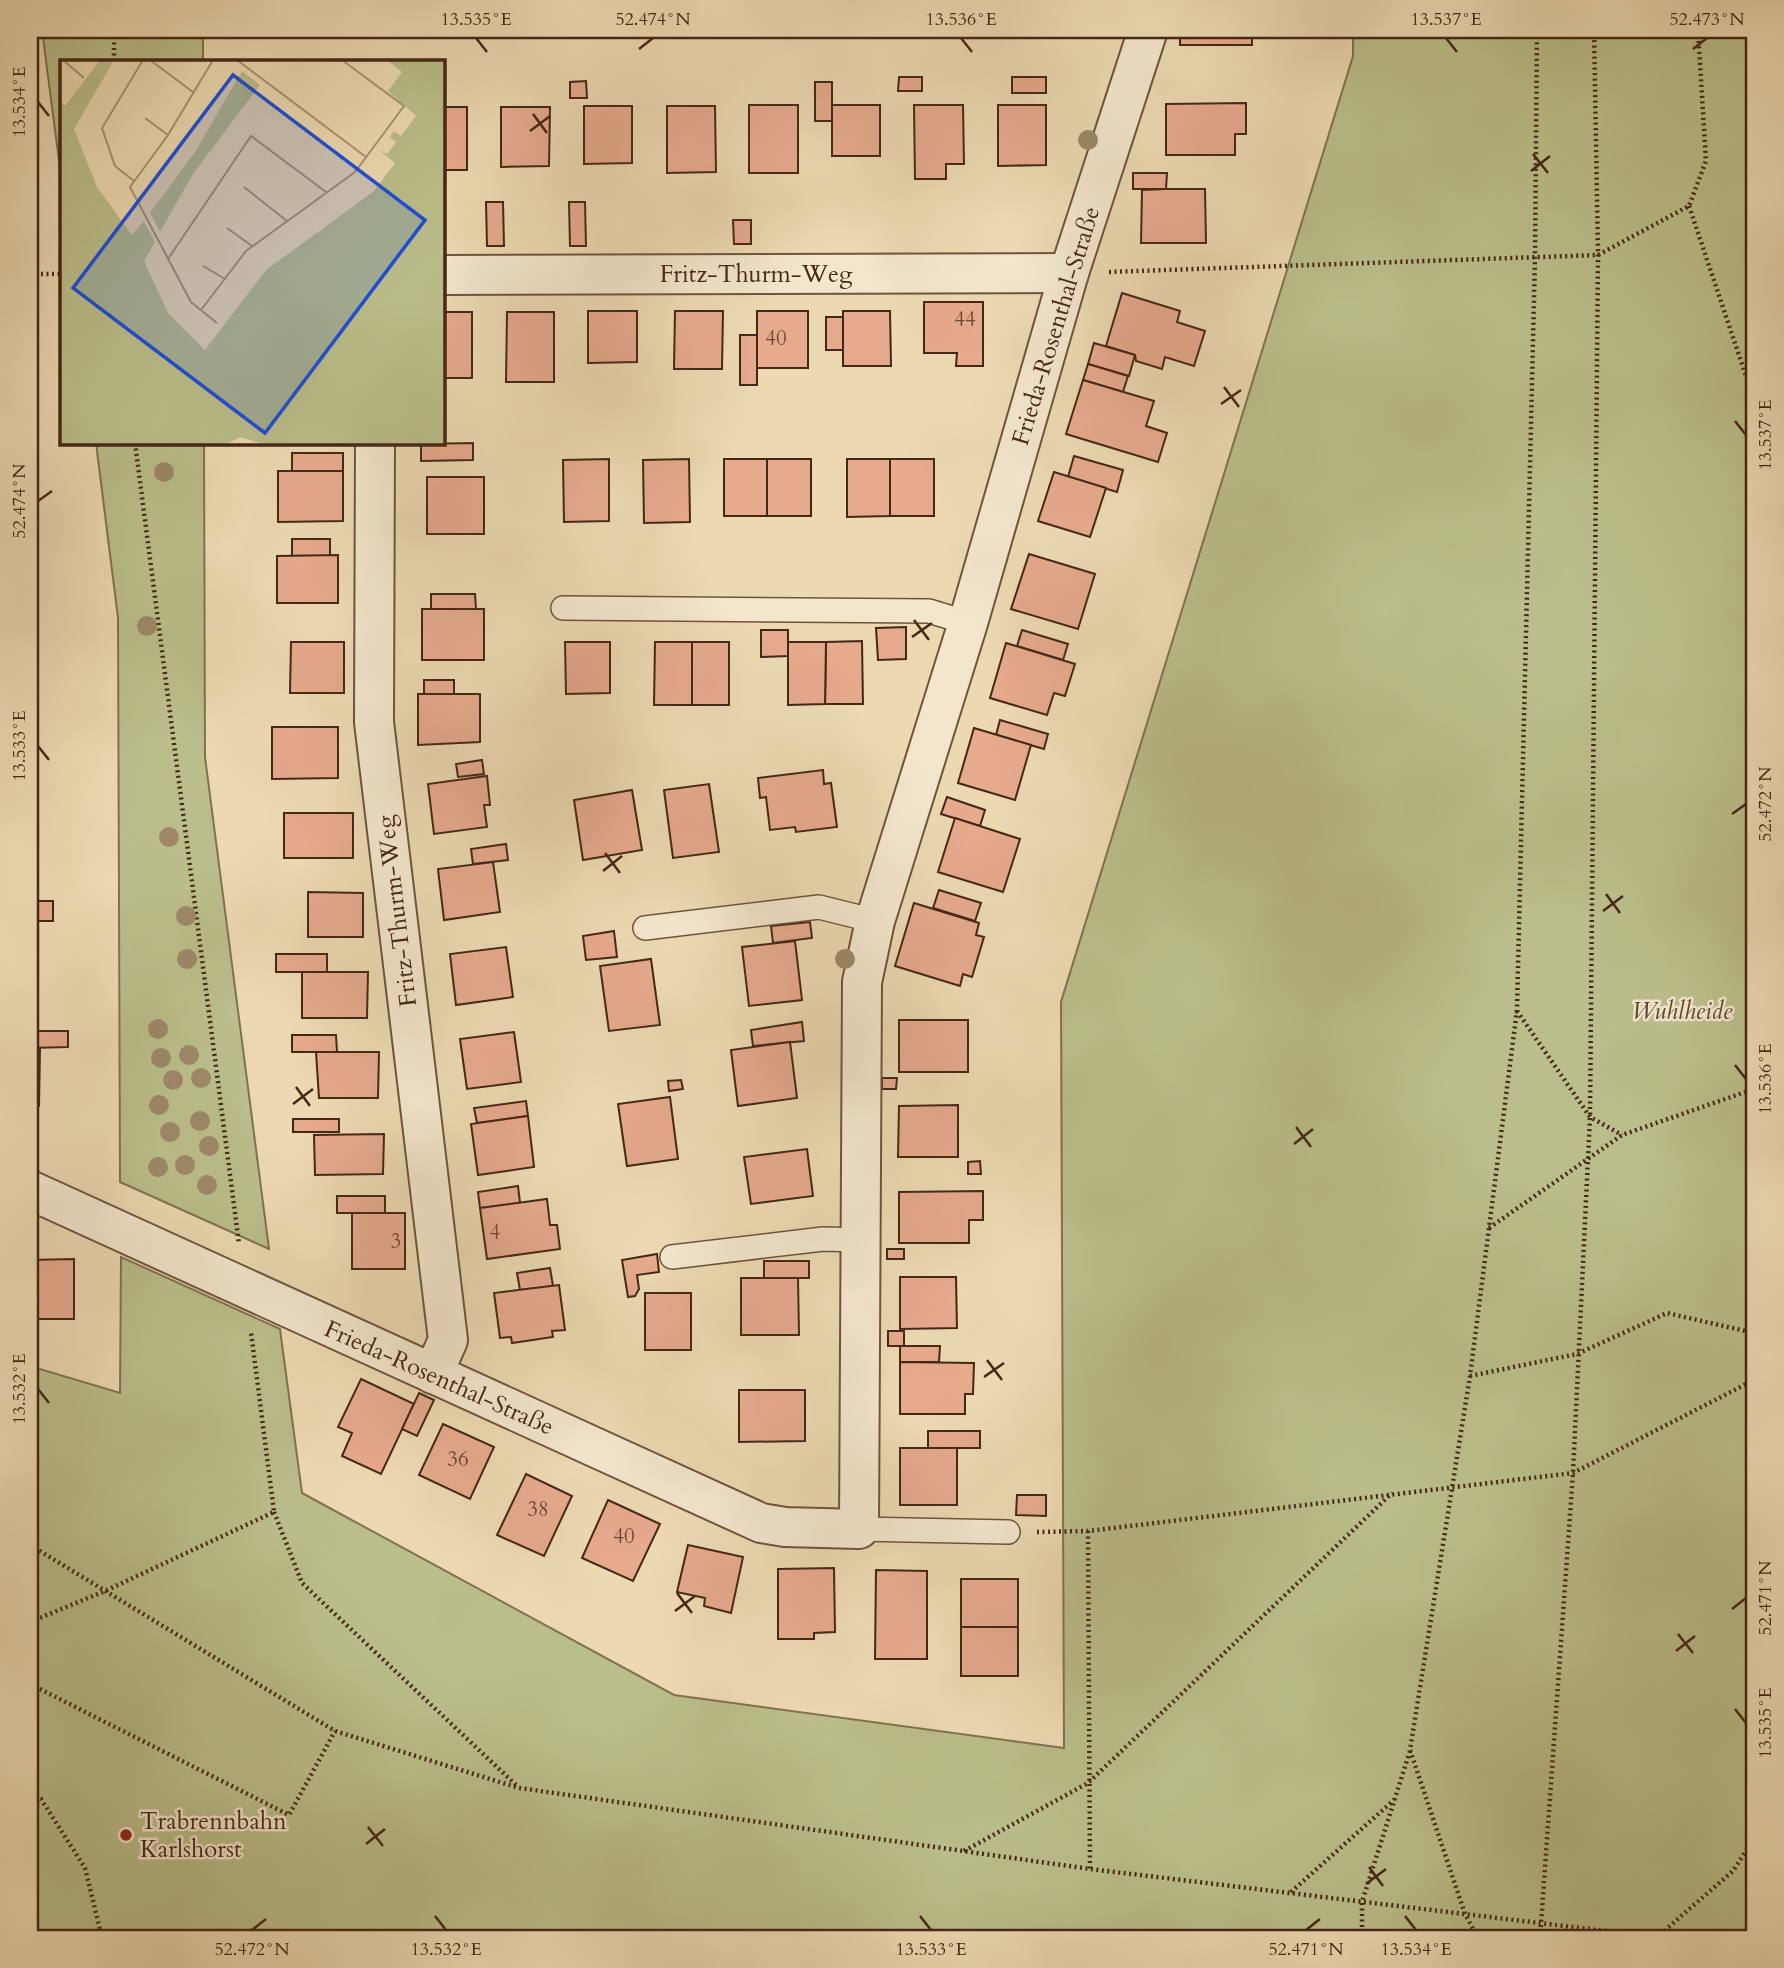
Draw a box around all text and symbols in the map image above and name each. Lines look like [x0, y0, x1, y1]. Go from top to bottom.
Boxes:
text: 13.535°E [441, 7, 512, 32]
text: 52.474°N [615, 7, 691, 32]
text: 13.536°E [926, 7, 997, 32]
text: 13.537°E [1411, 7, 1482, 32]
text: 52.473°N [1669, 7, 1745, 32]
inset map [60, 60, 444, 444]
text: 13.534°E [7, 67, 32, 138]
street label: Frieda-Rosenthal-Straße [1004, 203, 1108, 449]
street label: Fritz-Thurm-Weg [660, 258, 853, 291]
house number: 44 [954, 305, 976, 334]
house number: 40 [765, 324, 787, 353]
text: 13.537°E [1753, 400, 1778, 471]
text: 52.474°N [7, 463, 32, 539]
text: 13.533°E [7, 711, 32, 782]
text: 52.472°N [1753, 766, 1778, 842]
street label: Fritz-Thurm-Weg [369, 813, 425, 1009]
park label: Wuhlheide [1632, 995, 1733, 1028]
text: 13.536°E [1753, 1044, 1778, 1115]
house number: 4 [490, 1218, 501, 1247]
house number: 3 [391, 1227, 401, 1256]
street label: Frieda-Rosenthal-Straße [319, 1313, 559, 1443]
text: 13.532°E [7, 1354, 32, 1425]
house number: 36 [447, 1445, 469, 1474]
house number: 38 [527, 1495, 549, 1524]
house number: 40 [613, 1522, 635, 1551]
text: 52.471°N [1753, 1560, 1778, 1636]
text: 13.535°E [1753, 1688, 1778, 1759]
place label: Trabrennbahn Karlshorst [140, 1805, 287, 1866]
marker: Trabrennbahn Karlshorst [118, 1827, 134, 1843]
text: 52.472°N [214, 1937, 290, 1962]
text: 13.532°E [411, 1937, 482, 1962]
text: 13.533°E [896, 1937, 967, 1962]
text: 52.471°N [1268, 1937, 1344, 1962]
text: 13.534°E [1381, 1937, 1452, 1962]

